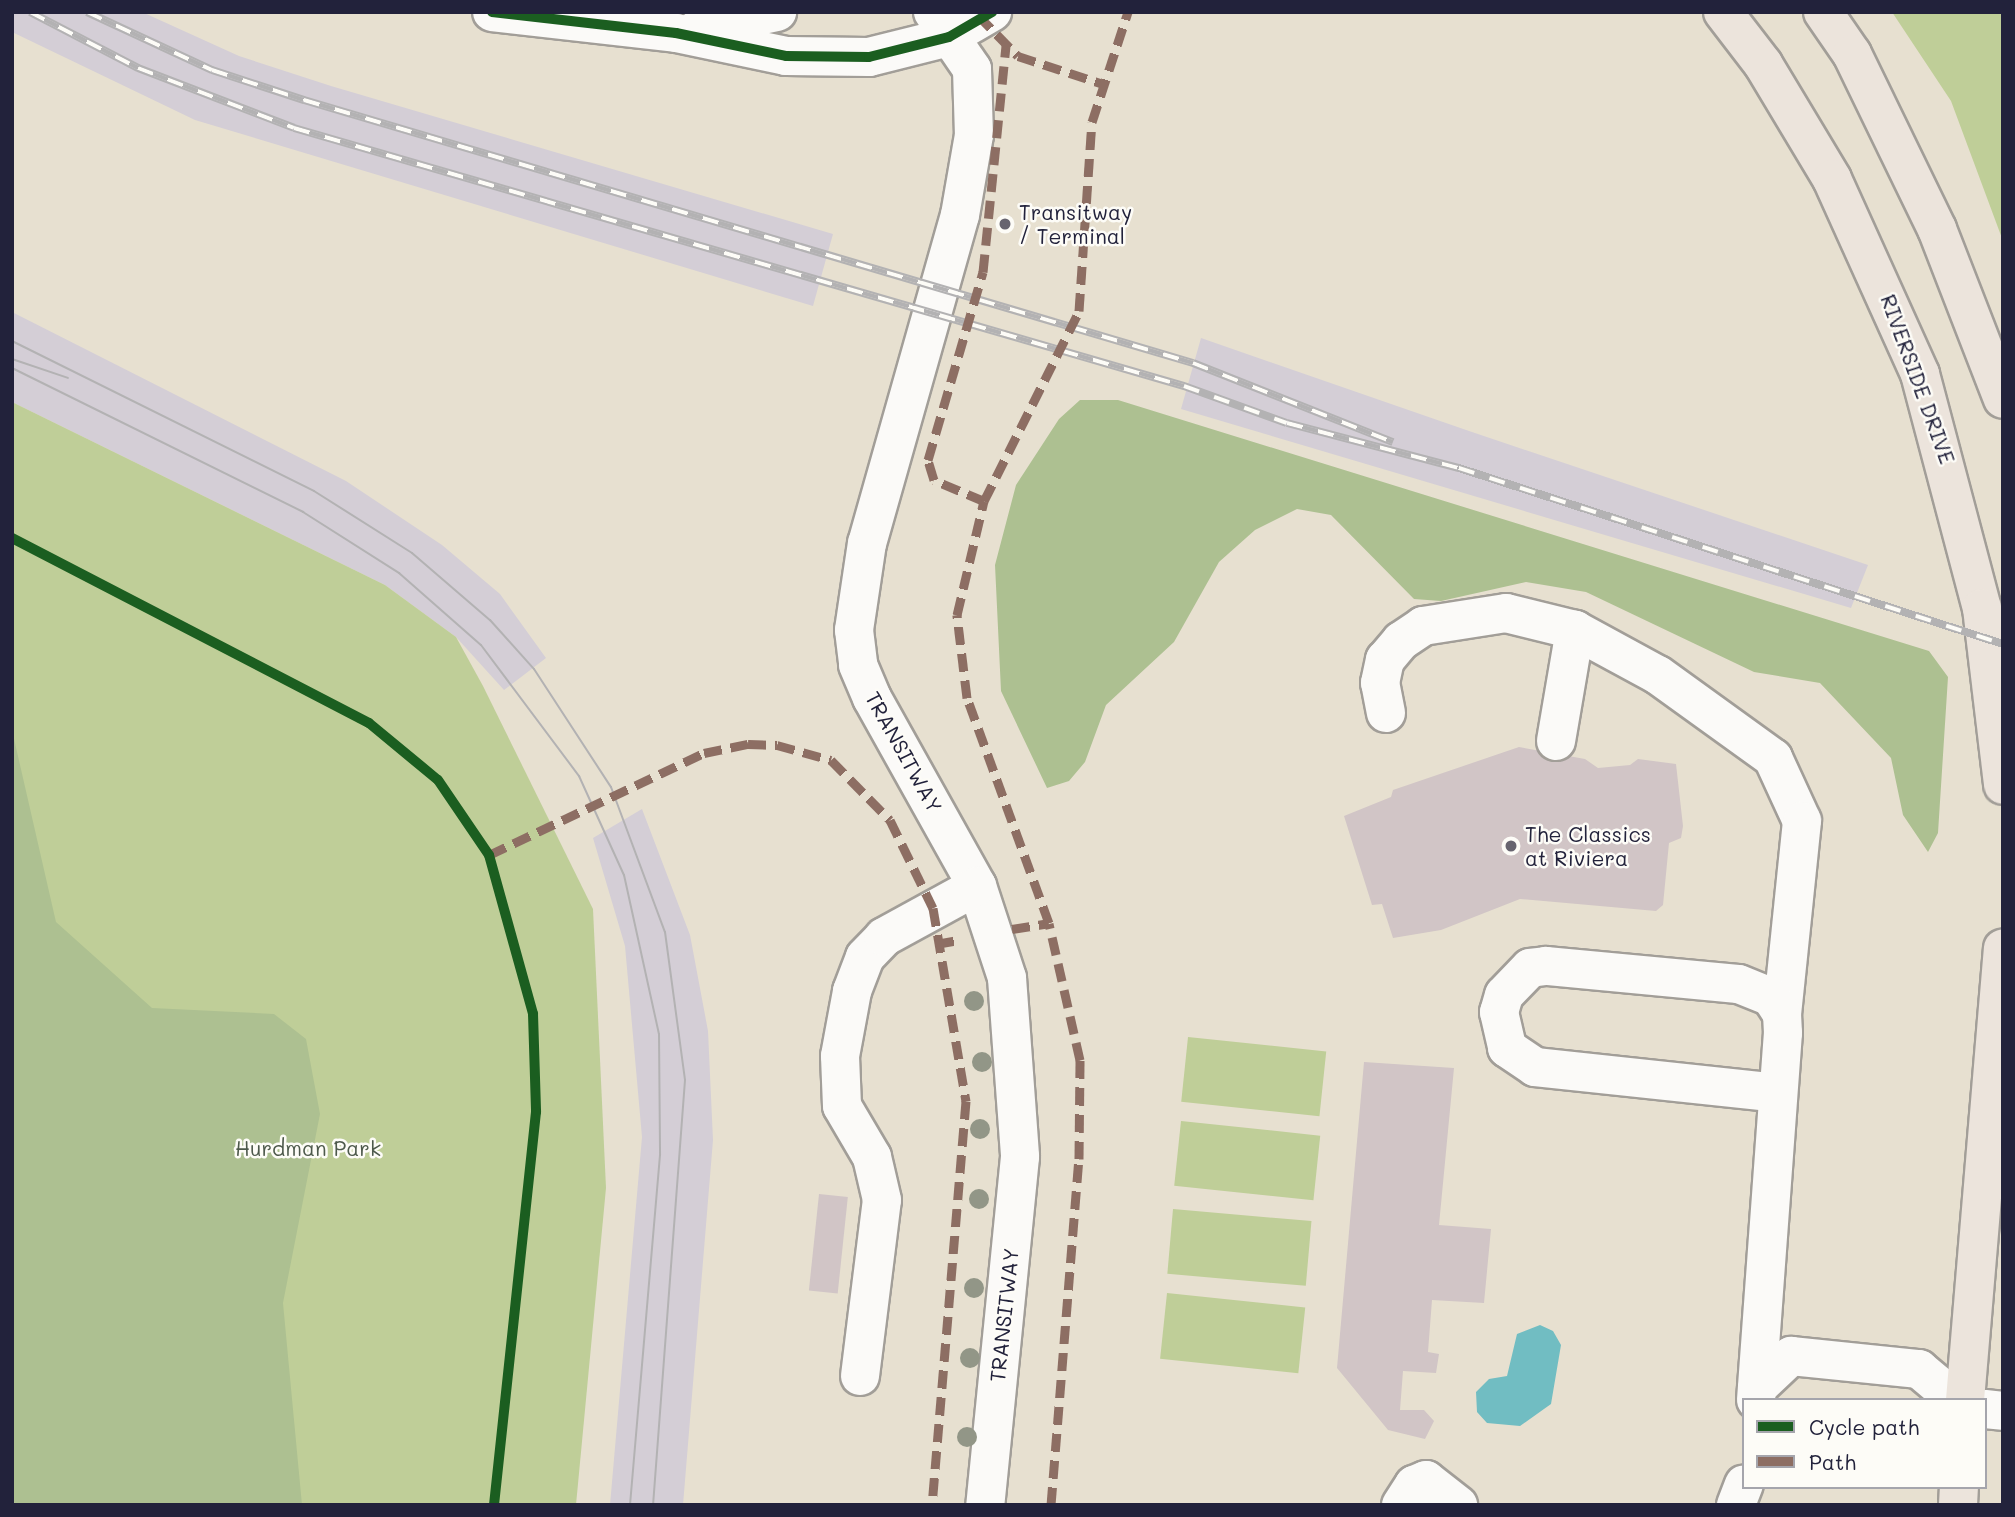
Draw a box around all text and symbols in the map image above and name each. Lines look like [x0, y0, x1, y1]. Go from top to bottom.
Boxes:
place label: Transitway / Terminal [1019, 199, 1132, 249]
marker: Transitway / Terminal [997, 216, 1013, 232]
street label: RIVERSIDE DRIVE [1876, 291, 1960, 467]
street label: TRANSITWAY [860, 687, 948, 817]
place label: The Classics at Riviera [1525, 821, 1651, 871]
marker: The Classics at Riviera [1503, 838, 1519, 854]
park label: Hurdman Park [235, 1135, 381, 1161]
street label: TRANSITWAY [984, 1247, 1024, 1383]
legend [1742, 1398, 1987, 1489]
text: Cycle path [1809, 1413, 1919, 1440]
text: Path [1809, 1448, 1856, 1475]

